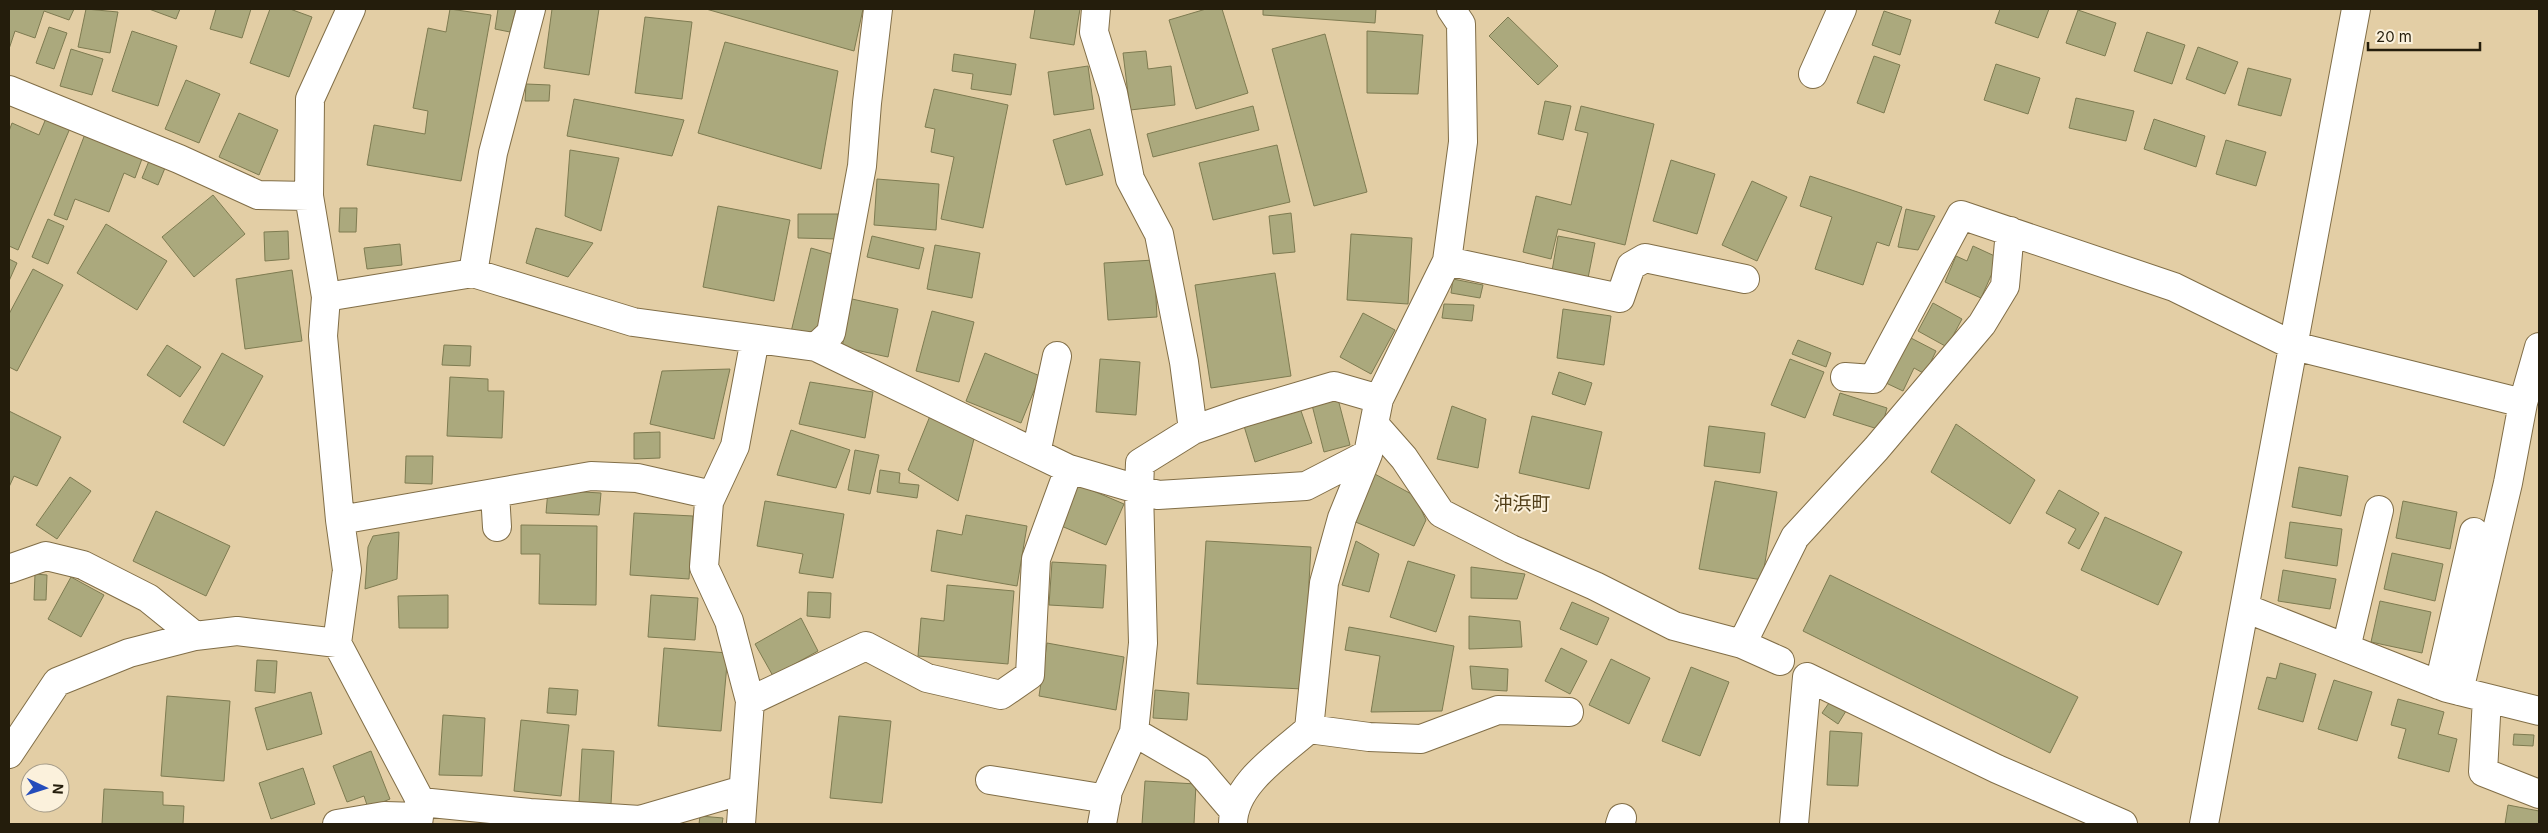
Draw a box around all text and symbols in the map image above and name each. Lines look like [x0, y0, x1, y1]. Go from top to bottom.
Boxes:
scale bar [2368, 20, 2480, 52]
text: 20 m [2376, 27, 2412, 46]
district label: 沖浜町 [1493, 492, 1551, 515]
north arrow [20, 763, 70, 813]
text: N [50, 783, 67, 795]

